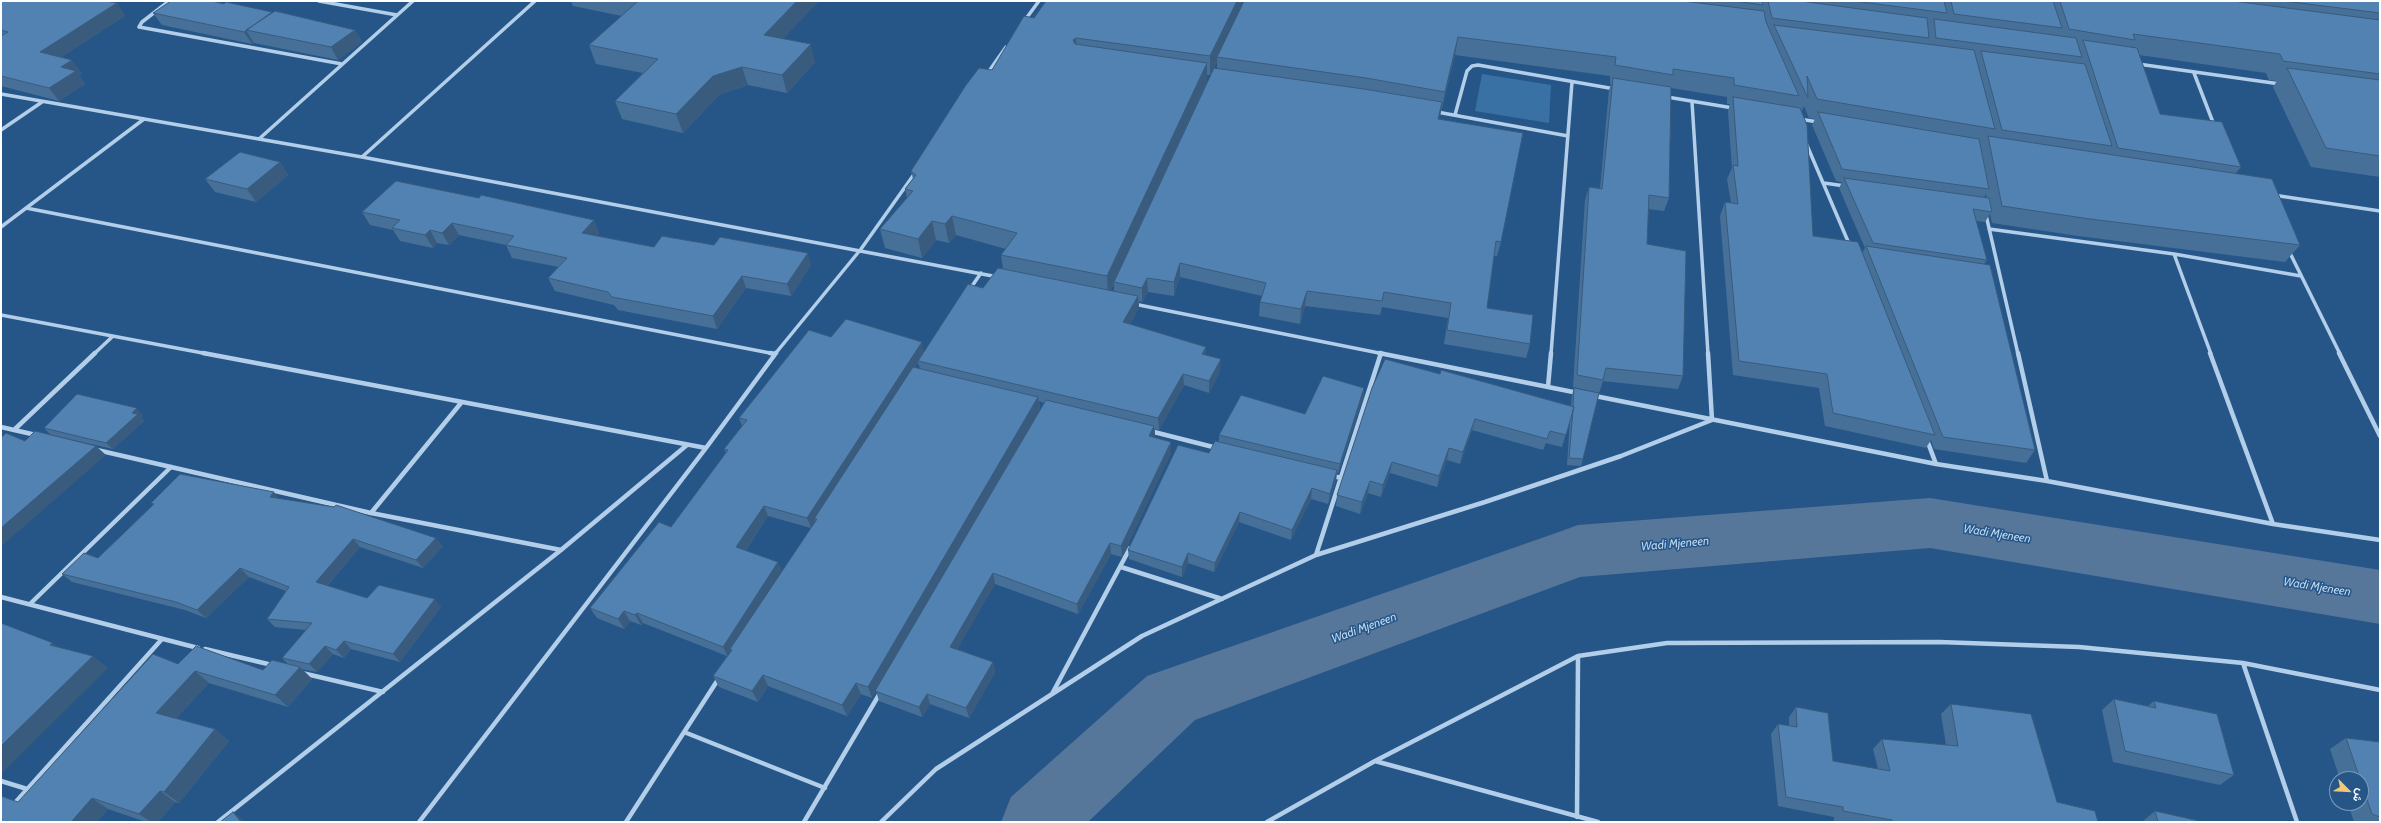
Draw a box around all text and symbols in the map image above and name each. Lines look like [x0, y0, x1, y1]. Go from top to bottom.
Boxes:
water label: Wadi Mjeneen [1962, 522, 2032, 546]
water label: Wadi Mjeneen [1640, 534, 1710, 554]
water label: Wadi Mjeneen [2282, 575, 2352, 599]
water label: Wadi Mjeneen [1329, 610, 1399, 646]
north arrow [2329, 771, 2369, 811]
text: ش [2350, 787, 2368, 804]

